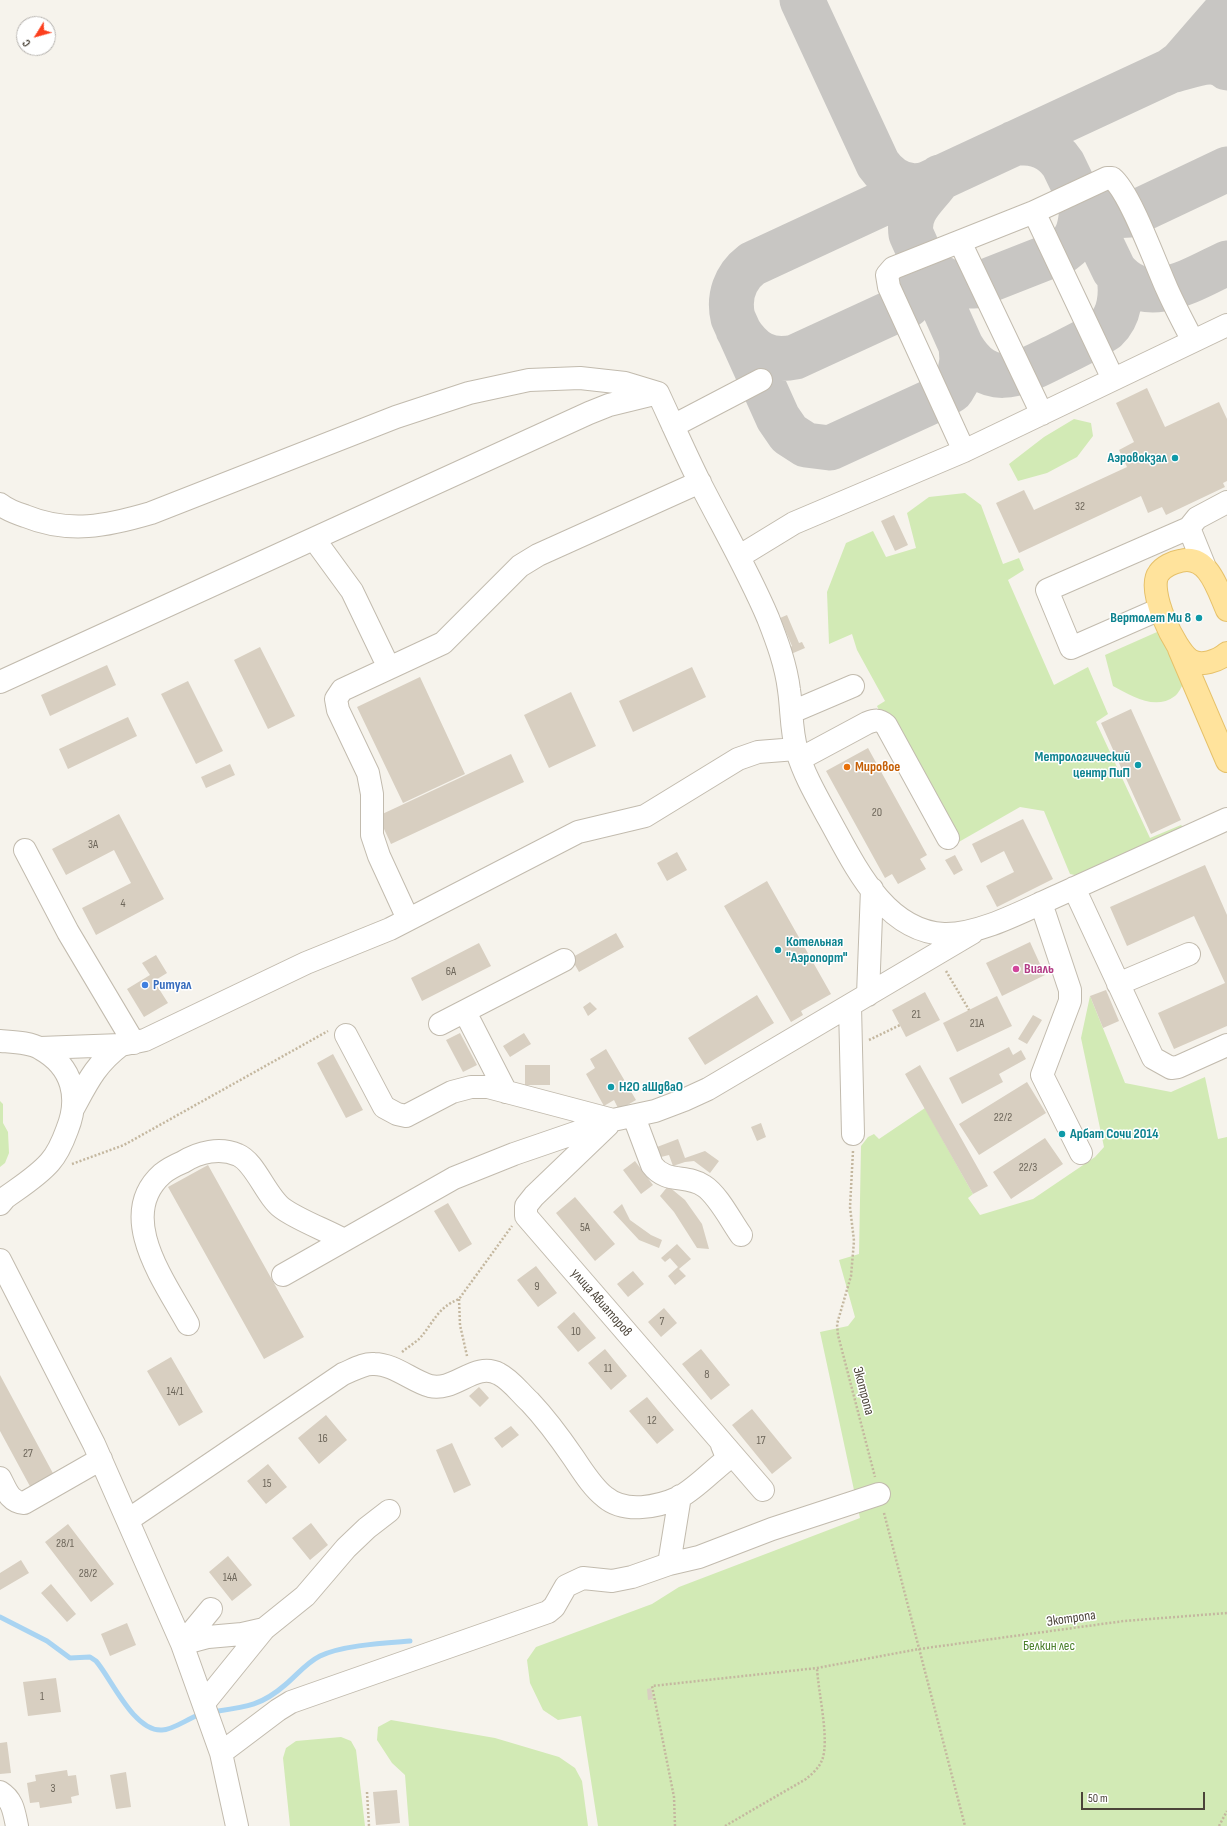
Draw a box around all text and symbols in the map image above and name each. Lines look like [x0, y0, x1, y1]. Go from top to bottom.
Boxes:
north arrow [16, 16, 56, 56]
text: С [20, 37, 34, 49]
place label: Аэровокзал [1108, 450, 1167, 466]
marker: Аэровокзал [1170, 453, 1180, 463]
house number: 32 [1075, 500, 1085, 514]
place label: Вертолет Ми 8 [1110, 610, 1191, 626]
marker: Вертолет Ми 8 [1194, 613, 1204, 623]
place label: Метрологический центр ПиП [1035, 749, 1130, 782]
place label: Мировое [855, 759, 900, 775]
marker: Метрологический центр ПиП [1133, 760, 1143, 770]
marker: Мировое [842, 762, 852, 772]
house number: 20 [872, 806, 882, 820]
house number: 3А [88, 838, 98, 852]
house number: 4 [120, 897, 126, 911]
place label: Котельная "Аэропорт" [786, 934, 848, 966]
marker: Котельная "Аэропорт" [773, 945, 783, 955]
place label: Виаль [1024, 961, 1054, 977]
marker: Виаль [1011, 964, 1021, 974]
house number: 6А [446, 965, 456, 979]
place label: Ритуал [153, 977, 192, 993]
marker: Ритуал [140, 980, 150, 990]
house number: 21 [911, 1008, 921, 1022]
house number: 21А [970, 1017, 984, 1031]
place label: H2O аШдваО [619, 1079, 683, 1095]
marker: H2O аШдваО [606, 1082, 616, 1092]
house number: 22/2 [994, 1111, 1012, 1125]
place label: Арбат Сочи 2014 [1070, 1126, 1159, 1142]
marker: Арбат Сочи 2014 [1057, 1129, 1067, 1139]
house number: 22/3 [1019, 1161, 1037, 1175]
house number: 5А [580, 1221, 590, 1235]
street label: улица Авиаторов [567, 1266, 635, 1340]
house number: 9 [534, 1280, 540, 1294]
house number: 7 [660, 1315, 664, 1329]
house number: 10 [571, 1325, 581, 1339]
house number: 11 [604, 1362, 612, 1376]
street label: Экотропа [848, 1365, 878, 1417]
house number: 8 [704, 1368, 710, 1382]
house number: 14/1 [167, 1385, 183, 1399]
house number: 12 [647, 1414, 657, 1428]
house number: 16 [318, 1432, 328, 1446]
house number: 17 [757, 1434, 765, 1448]
house number: 27 [23, 1447, 33, 1461]
house number: 15 [262, 1477, 272, 1491]
house number: 28/1 [56, 1537, 74, 1551]
house number: 28/2 [79, 1567, 97, 1581]
house number: 14А [223, 1571, 237, 1585]
street label: Экотропа [1045, 1607, 1097, 1631]
park label: Белкин лес [1023, 1638, 1075, 1654]
house number: 1 [40, 1690, 44, 1704]
house number: 3 [50, 1782, 56, 1796]
scale bar [1083, 1784, 1207, 1810]
text: 50 m [1088, 1791, 1108, 1806]

